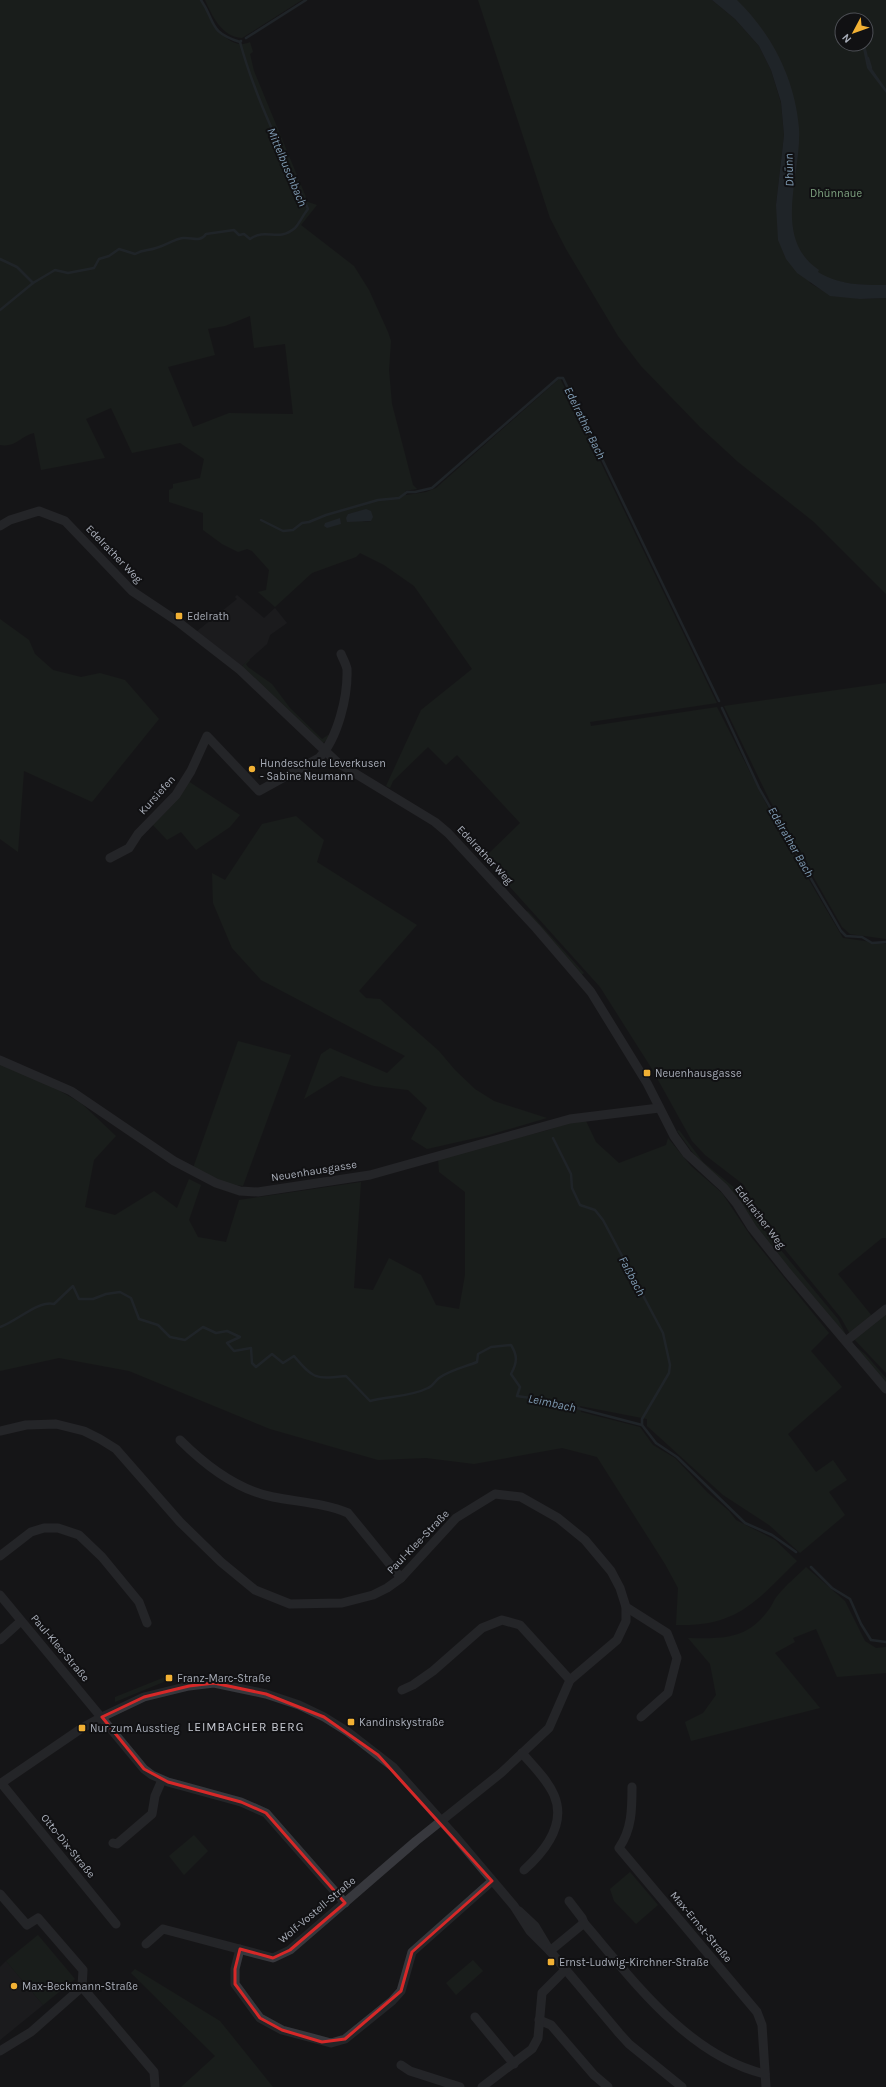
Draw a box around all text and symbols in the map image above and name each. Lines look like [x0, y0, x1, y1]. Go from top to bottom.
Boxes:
north arrow [834, 12, 874, 52]
text: N [839, 31, 854, 45]
water label: Mittelbuschbach [264, 126, 310, 208]
water label: Dhünn [781, 153, 797, 187]
park label: Dhünnaue [810, 187, 862, 200]
water label: Edelrather Bach [561, 384, 609, 462]
street label: Edelrather Weg [83, 522, 146, 586]
place label: Edelrath [187, 610, 229, 623]
marker: Edelrath [174, 611, 184, 621]
place label: Hundeschule Leverkusen - Sabine Neumann [260, 757, 386, 783]
marker: Hundeschule Leverkusen - Sabine Neumann [247, 764, 257, 774]
street label: Kursiefen [136, 773, 178, 817]
water label: Edelrather Bach [765, 804, 817, 880]
street label: Edelrather Weg [454, 823, 516, 888]
place label: Neuenhausgasse [655, 1067, 742, 1080]
marker: Neuenhausgasse [642, 1068, 652, 1078]
street label: Neuenhausgasse [270, 1158, 358, 1184]
street label: Edelrather Weg [732, 1183, 788, 1252]
water label: Faßbach [616, 1254, 648, 1298]
water label: Leimbach [527, 1391, 577, 1415]
street label: Paul-Klee-Straße [384, 1507, 452, 1577]
street label: Paul-Klee-Straße [28, 1612, 92, 1685]
place label: Franz-Marc-Straße [177, 1672, 271, 1685]
marker: Franz-Marc-Straße [164, 1673, 174, 1683]
place label: Kandinskystraße [359, 1716, 444, 1729]
marker: Kandinskystraße [346, 1717, 356, 1727]
district label: LEIMBACHER BERG [188, 1720, 304, 1734]
place label: Nur zum Ausstieg [90, 1722, 180, 1735]
marker: Nur zum Ausstieg [77, 1723, 87, 1733]
street label: Otto-Dix-Straße [38, 1811, 98, 1881]
street label: Wolf-Vostell-Straße [276, 1874, 359, 1946]
street label: Max-Ernst-Straße [668, 1889, 735, 1965]
place label: Ernst-Ludwig-Kirchner-Straße [559, 1956, 709, 1969]
marker: Ernst-Ludwig-Kirchner-Straße [546, 1957, 556, 1967]
place label: Max-Beckmann-Straße [22, 1980, 138, 1993]
marker: Max-Beckmann-Straße [9, 1981, 19, 1991]

